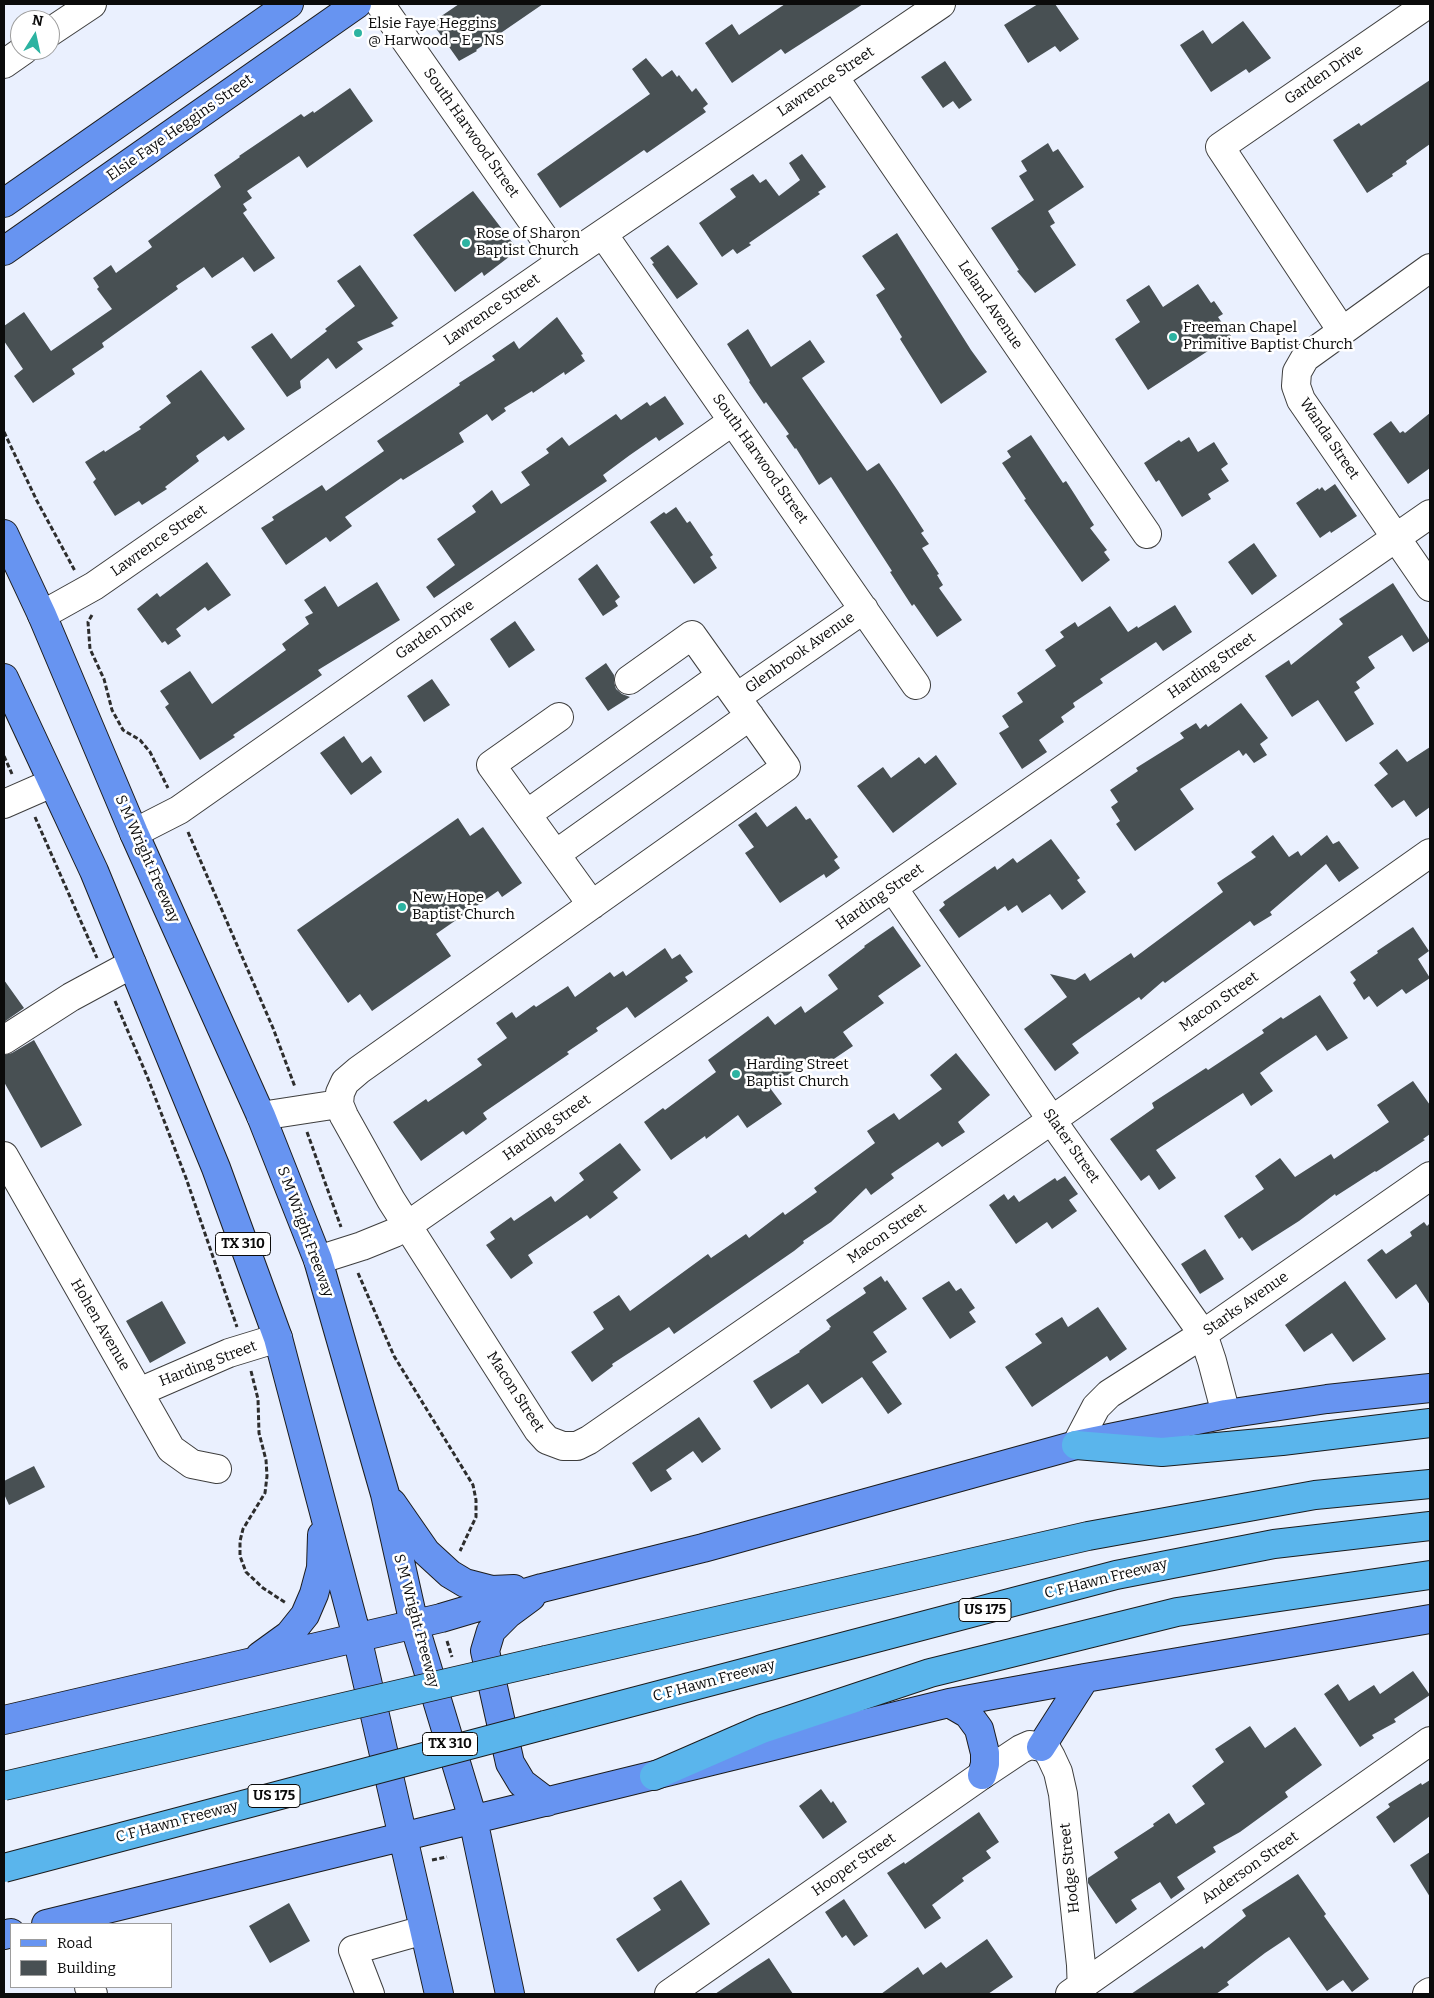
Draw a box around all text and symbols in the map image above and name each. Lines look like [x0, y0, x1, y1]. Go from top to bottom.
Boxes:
north arrow [10, 10, 60, 60]
text: N [31, 11, 44, 30]
place label: Elsie Faye Heggins @ Harwood - E - NS [368, 15, 504, 50]
marker: Elsie Faye Heggins @ Harwood - E - NS [352, 27, 364, 39]
street label: Garden Drive [1281, 41, 1367, 109]
street label: Lawrence Street [774, 43, 878, 121]
street label: South Harwood Street [419, 65, 523, 201]
street label: Elsie Faye Heggins Street [104, 71, 256, 185]
place label: Rose of Sharon Baptist Church [476, 225, 580, 260]
marker: Rose of Sharon Baptist Church [460, 237, 472, 249]
street label: Leland Avenue [954, 257, 1026, 353]
street label: Lawrence Street [441, 270, 543, 350]
place label: Freeman Chapel Primitive Baptist Church [1183, 319, 1353, 354]
marker: Freeman Chapel Primitive Baptist Church [1167, 331, 1179, 343]
street label: South Harwood Street [708, 391, 812, 527]
street label: Wanda Street [1295, 395, 1363, 483]
street label: Lawrence Street [108, 501, 210, 581]
street label: Garden Drive [392, 596, 478, 664]
street label: Glenbrook Avenue [742, 609, 858, 697]
street label: Harding Street [1165, 629, 1259, 703]
street label: S M Wright Freeway [111, 792, 183, 926]
street label: Harding Street [833, 860, 927, 934]
place label: New Hope Baptist Church [412, 889, 515, 924]
marker: New Hope Baptist Church [396, 901, 408, 913]
street label: Macon Street [1176, 968, 1262, 1036]
place label: Harding Street Baptist Church [746, 1056, 849, 1091]
marker: Harding Street Baptist Church [730, 1068, 742, 1080]
street label: Harding Street [500, 1091, 594, 1165]
street label: Slater Street [1039, 1105, 1103, 1187]
street label: S M Wright Freeway [273, 1164, 337, 1300]
street label: Macon Street [844, 1200, 930, 1268]
road number: TX 310 [216, 1232, 270, 1256]
street label: Starks Avenue [1200, 1268, 1292, 1340]
street label: Hohen Avenue [66, 1276, 134, 1374]
street label: Harding Street [157, 1337, 259, 1391]
street label: Macon Street [482, 1348, 548, 1436]
street label: S M Wright Freeway [389, 1552, 443, 1690]
street label: C F Hawn Freeway [1043, 1555, 1169, 1603]
road number: US 175 [959, 1598, 1011, 1622]
street label: C F Hawn Freeway [651, 1656, 777, 1706]
road number: TX 310 [422, 1732, 478, 1756]
road number: US 175 [248, 1784, 300, 1808]
street label: C F Hawn Freeway [114, 1797, 240, 1847]
street label: Hodge Street [1056, 1822, 1084, 1914]
street label: Anderson Street [1198, 1828, 1302, 1908]
street label: Hooper Street [809, 1830, 899, 1900]
legend [10, 1923, 172, 1988]
text: Road [57, 1934, 92, 1952]
text: Building [57, 1959, 116, 1977]

